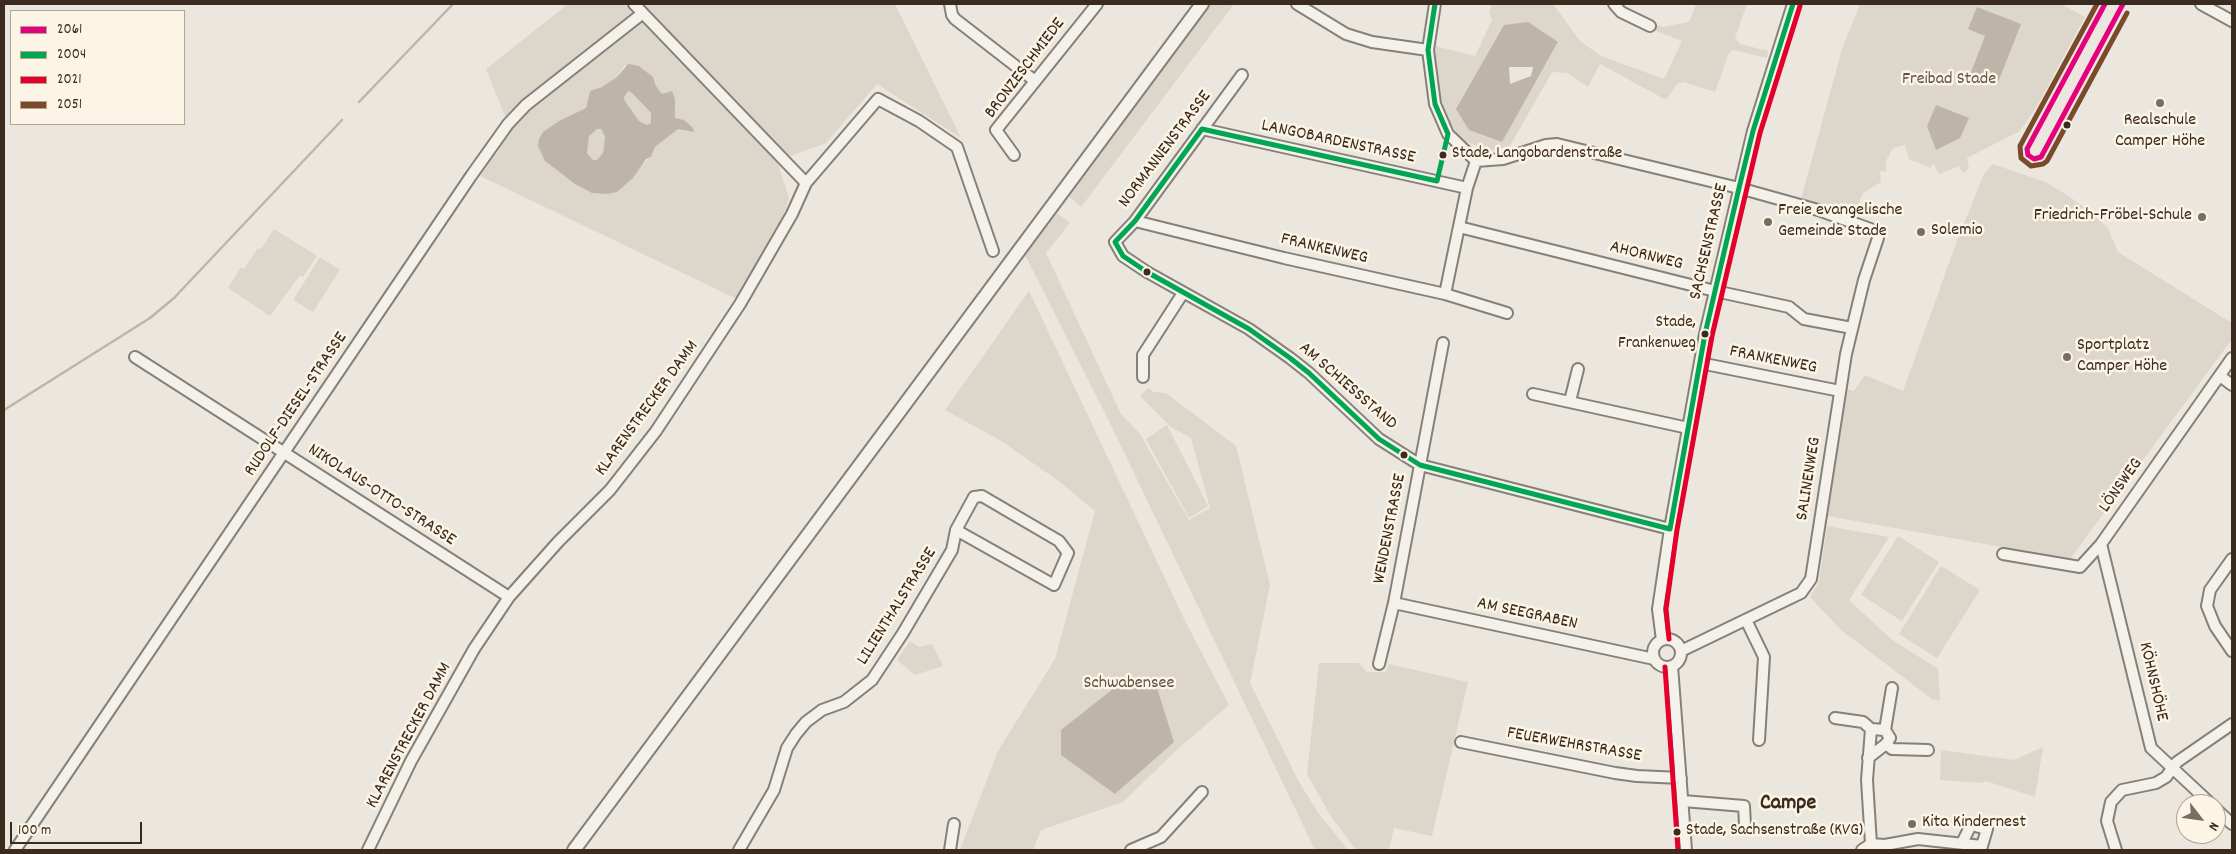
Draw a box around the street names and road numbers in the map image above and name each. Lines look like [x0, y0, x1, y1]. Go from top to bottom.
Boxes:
street label: BRONZESCHMIEDE [981, 14, 1071, 124]
street label: NORMANNENSTRASSE [1115, 87, 1217, 213]
street label: LANGOBARDENSTRASSE [1259, 116, 1417, 170]
street label: SACHSENSTRASSE [1686, 182, 1734, 302]
street label: FRANKENWEG [1278, 230, 1370, 270]
street label: AHORNWEG [1607, 237, 1685, 277]
street label: RUDOLF-DIESEL-STRASSE [241, 329, 353, 481]
street label: KLARENSTRECKER DAMM [592, 337, 704, 481]
street label: AM SCHIESSSTAND [1293, 338, 1401, 436]
street label: FRANKENWEG [1728, 342, 1818, 380]
street label: SALINENWEG [1793, 436, 1827, 522]
street label: NIKOLAUS-OTTO-STRASSE [303, 440, 459, 552]
street label: LÖNSWEG [2095, 455, 2149, 517]
street label: WENDENSTRASSE [1370, 472, 1412, 586]
street label: LILIENTHALSTRASSE [853, 544, 943, 670]
street label: AM SEEGRABEN [1475, 594, 1579, 636]
street label: KÖHNSHÖHE [2132, 640, 2172, 724]
street label: KLARENSTRECKER DAMM [362, 659, 458, 813]
street label: FEUERWEHRSTRASSE [1505, 724, 1643, 768]

